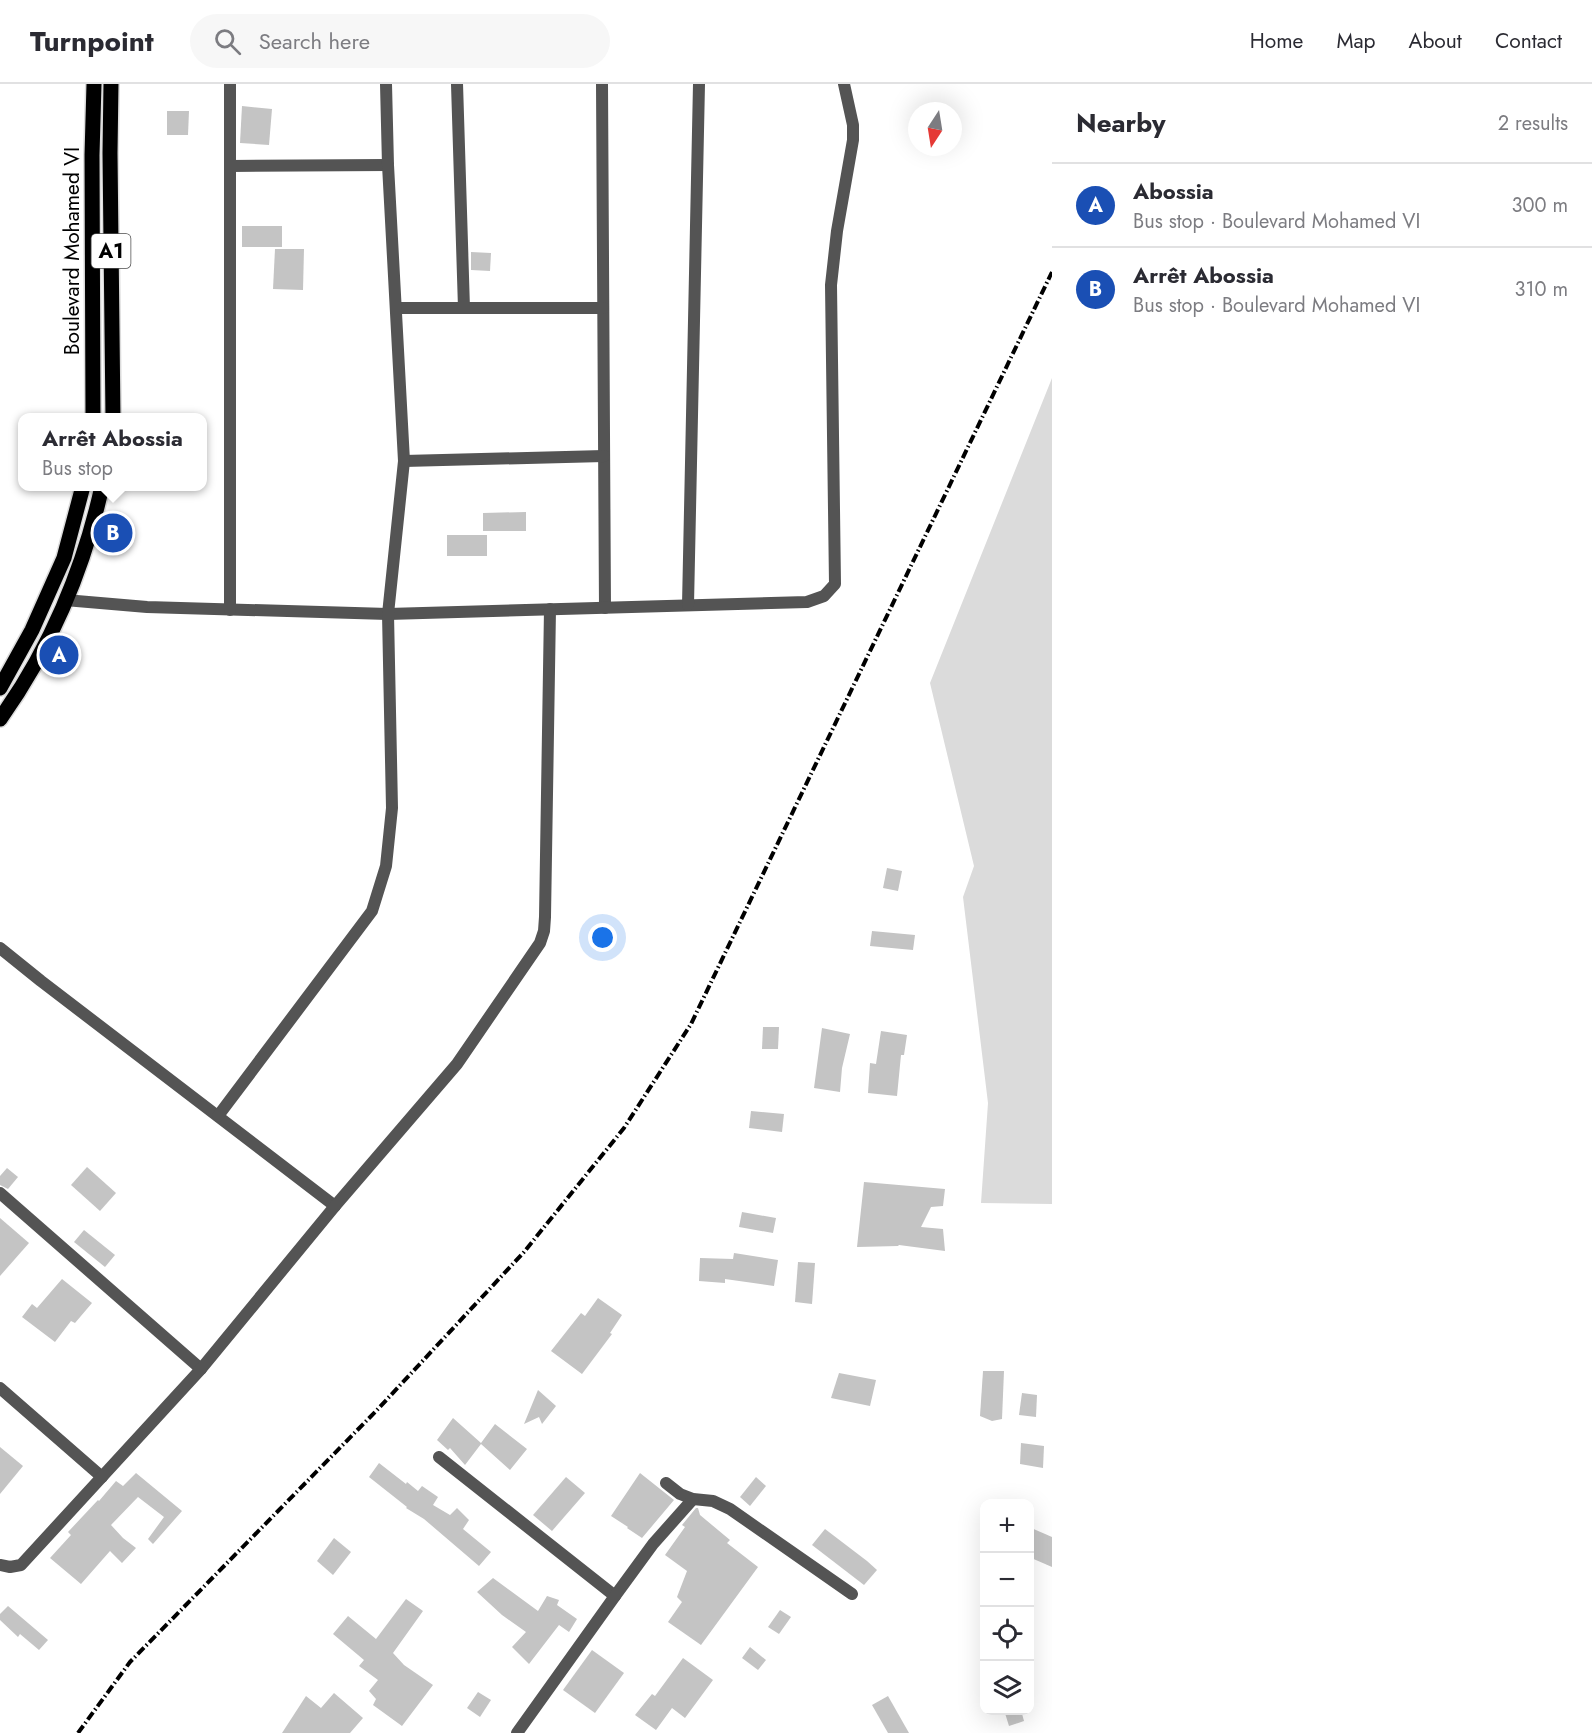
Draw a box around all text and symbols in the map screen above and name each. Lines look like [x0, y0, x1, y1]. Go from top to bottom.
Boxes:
search box [190, 14, 610, 68]
text: Turnpoint [30, 21, 154, 62]
icon: search [211, 25, 244, 58]
text: Search here [259, 25, 370, 57]
text: Home [1250, 26, 1303, 56]
text: Map [1336, 26, 1376, 56]
text: About [1409, 26, 1462, 56]
text: Contact [1495, 26, 1562, 56]
north arrow [908, 102, 962, 156]
text: Nearby [1076, 104, 1165, 142]
text: 2 results [1498, 109, 1568, 138]
street label: Boulevard Mohamed VI [57, 147, 87, 355]
text: Abossia [1133, 175, 1214, 207]
text: A [1088, 191, 1103, 220]
text: 300 m [1511, 191, 1568, 220]
text: Bus stop · Boulevard Mohamed VI [1133, 207, 1420, 236]
road number: A1 [92, 234, 130, 268]
text: Arrêt Abossia [1133, 259, 1274, 291]
text: B [1089, 275, 1102, 304]
text: 310 m [1514, 275, 1568, 304]
text: Bus stop · Boulevard Mohamed VI [1133, 291, 1420, 320]
popup [18, 413, 207, 491]
text: Arrêt Abossia [42, 422, 183, 454]
text: Bus stop [42, 454, 113, 483]
pin: B [94, 510, 132, 556]
pin: A [40, 632, 78, 678]
your location [588, 923, 617, 952]
map controls [980, 1499, 1034, 1715]
button: + [980, 1499, 1034, 1553]
button: − [980, 1553, 1034, 1607]
button: locate [980, 1607, 1034, 1661]
button: layers [980, 1661, 1034, 1715]

